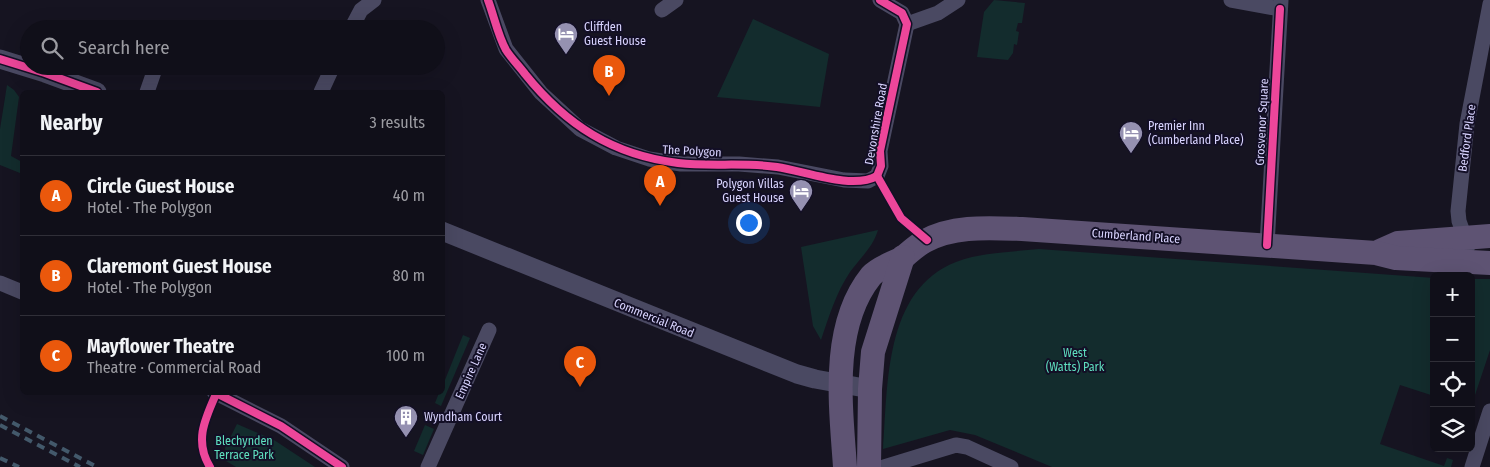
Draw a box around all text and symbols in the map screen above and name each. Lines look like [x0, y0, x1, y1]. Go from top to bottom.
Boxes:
search box [20, 20, 445, 75]
place label: Cliffden Guest House [584, 20, 646, 48]
hotel icon: Cliffden Guest House [553, 21, 579, 55]
icon: search [38, 34, 66, 62]
text: Search here [78, 36, 170, 59]
pin: B [593, 55, 625, 96]
street label: Grosvenor Square [1253, 78, 1271, 166]
street label: Devonshire Road [862, 82, 890, 166]
street label: Bedford Place [1455, 103, 1479, 173]
text: Nearby [40, 110, 102, 136]
text: 3 results [369, 113, 425, 132]
place label: Premier Inn (Cumberland Place) [1148, 119, 1244, 147]
hotel icon: Premier Inn (Cumberland Place) [1118, 120, 1144, 154]
street label: The Polygon [662, 142, 722, 160]
pin: A [644, 165, 676, 206]
text: Circle Guest House [87, 175, 234, 198]
place label: Polygon Villas Guest House [716, 177, 784, 205]
hotel icon: Polygon Villas Guest House [788, 178, 814, 212]
text: A [52, 186, 60, 205]
text: 40 m [393, 186, 425, 205]
text: Hotel · The Polygon [87, 198, 212, 217]
your location [736, 210, 762, 236]
street label: Cumberland Place [1091, 226, 1181, 246]
text: Claremont Guest House [87, 255, 272, 278]
text: B [52, 266, 60, 285]
text: 80 m [393, 266, 425, 285]
map controls [1430, 272, 1475, 452]
button: + [1430, 272, 1475, 317]
text: Hotel · The Polygon [87, 278, 212, 297]
street label: Commercial Road [612, 296, 696, 340]
button: − [1430, 317, 1475, 362]
text: Mayflower Theatre [87, 335, 234, 358]
street label: Empire Lane [452, 341, 490, 401]
text: C [52, 346, 60, 365]
text: 100 m [386, 346, 425, 365]
pin: C [564, 346, 596, 387]
park label: West (Watts) Park [1046, 346, 1105, 374]
text: Theatre · Commercial Road [87, 358, 261, 377]
button: locate [1430, 362, 1475, 407]
building icon: Wyndham Court [393, 404, 419, 438]
button: layers [1430, 407, 1475, 452]
place label: Wyndham Court [424, 410, 502, 424]
park label: Blechynden Terrace Park [214, 434, 274, 462]

